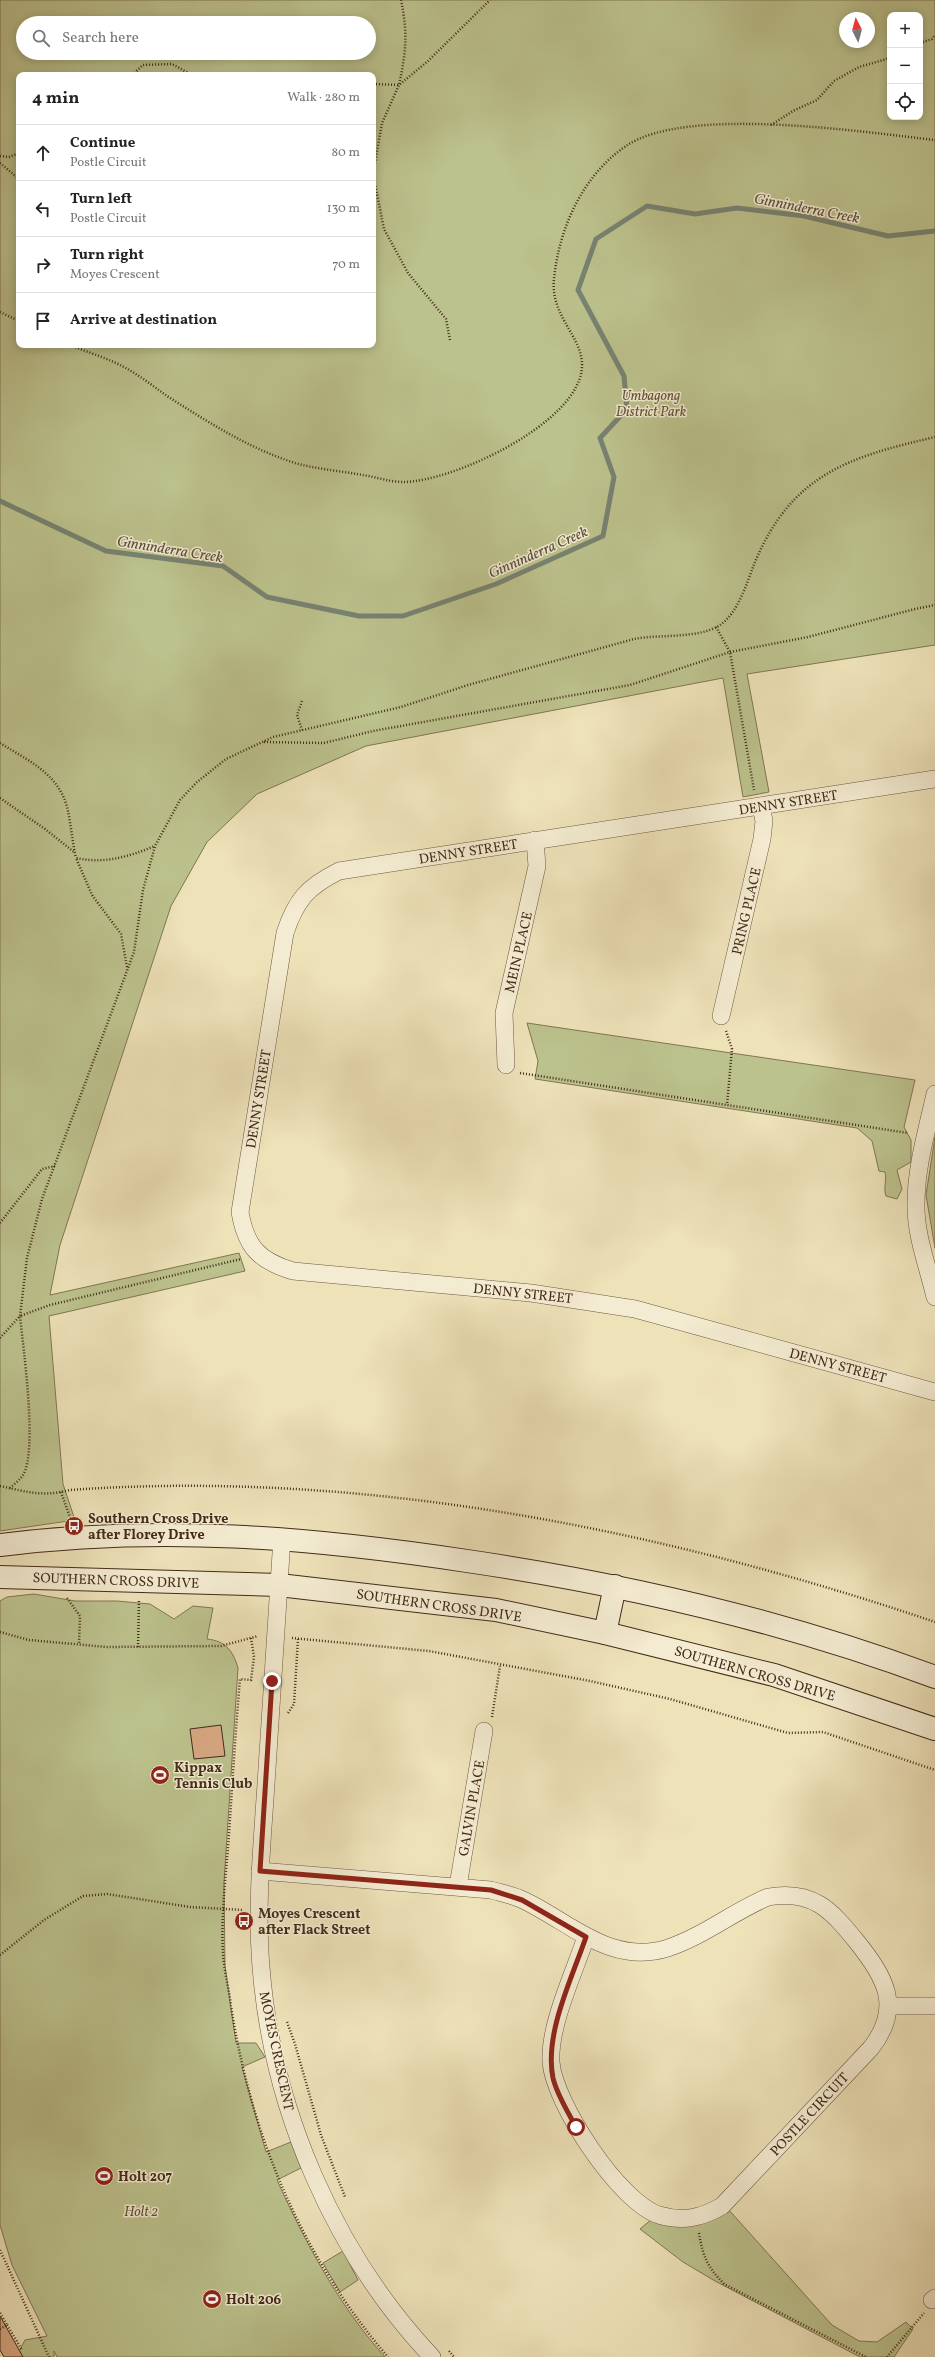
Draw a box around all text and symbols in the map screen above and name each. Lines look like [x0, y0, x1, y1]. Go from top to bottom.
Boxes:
north arrow [839, 12, 875, 48]
map controls [887, 12, 923, 120]
button: + [887, 12, 923, 48]
search box [16, 16, 376, 60]
icon: search [30, 27, 52, 49]
text: Search here [62, 28, 139, 49]
button: − [887, 48, 923, 84]
button: locate [887, 84, 923, 120]
text: 4 min [32, 87, 79, 110]
text: Walk · 280 m [287, 89, 360, 107]
text: Continue [70, 133, 135, 154]
icon: ahead [32, 142, 54, 164]
text: 80 m [331, 144, 360, 162]
text: Postle Circuit [70, 154, 146, 172]
text: Turn left [70, 189, 132, 210]
water label: Ginninderra Creek [752, 189, 861, 230]
icon: left [32, 198, 54, 220]
text: 130 m [327, 200, 360, 218]
text: Postle Circuit [70, 210, 146, 228]
text: Turn right [70, 245, 144, 266]
icon: right [32, 254, 54, 276]
text: 70 m [332, 256, 360, 274]
text: Moyes Crescent [70, 266, 160, 284]
icon: arrive [32, 310, 54, 332]
text: Arrive at destination [70, 310, 217, 331]
park label: Umbagong District Park [616, 387, 687, 422]
water label: Ginninderra Creek [485, 522, 592, 585]
water label: Ginninderra Creek [115, 532, 224, 569]
street label: DENNY STREET [737, 786, 839, 821]
street label: DENNY STREET [417, 835, 519, 870]
street label: PRING PLACE [728, 866, 767, 957]
street label: MEIN PLACE [501, 910, 538, 995]
street label: DENNY STREET [242, 1048, 277, 1150]
street label: DENNY STREET [472, 1280, 574, 1309]
street label: DENNY STREET [787, 1344, 888, 1389]
place label: Southern Cross Drive after Florey Drive [88, 1510, 228, 1545]
bus stop icon: Southern Cross Drive after Florey Drive [63, 1515, 85, 1537]
street label: SOUTHERN CROSS DRIVE [32, 1569, 200, 1594]
street label: SOUTHERN CROSS DRIVE [355, 1585, 523, 1628]
street label: SOUTHERN CROSS DRIVE [672, 1642, 837, 1707]
route end [263, 1672, 281, 1690]
place label: Kippax Tennis Club [174, 1759, 253, 1794]
street label: GALVIN PLACE [455, 1759, 490, 1858]
sports icon: Kippax Tennis Club [149, 1764, 171, 1786]
place label: Moyes Crescent after Flack Street [258, 1905, 371, 1940]
bus stop icon: Moyes Crescent after Flack Street [233, 1910, 255, 1932]
street label: MOYES CRESCENT [254, 1990, 297, 2113]
street label: POSTLE CIRCUIT [767, 2069, 854, 2161]
route start [567, 2118, 585, 2136]
sports icon: Holt 207 [93, 2165, 115, 2187]
place label: Holt 207 [118, 2168, 173, 2187]
park label: Holt 2 [124, 2203, 158, 2222]
sports icon: Holt 206 [201, 2288, 223, 2310]
place label: Holt 206 [226, 2291, 282, 2310]

